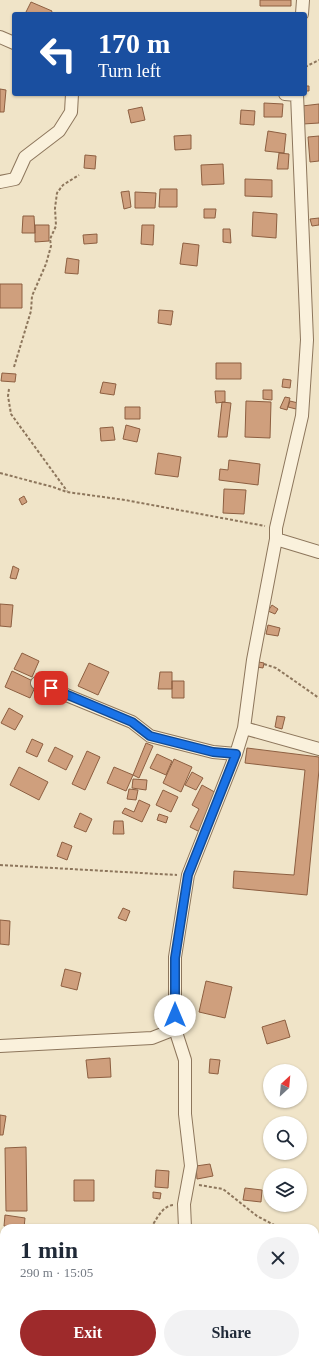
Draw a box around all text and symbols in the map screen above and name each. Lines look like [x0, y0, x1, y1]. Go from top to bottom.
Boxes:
icon: left [32, 28, 84, 80]
text: 170 m [98, 28, 170, 59]
text: Turn left [98, 61, 161, 81]
pin [34, 671, 68, 705]
icon: arrive [40, 677, 62, 699]
position arrow [154, 994, 196, 1036]
north arrow [263, 1064, 307, 1108]
map controls [263, 1064, 307, 1212]
button: search [263, 1116, 307, 1160]
button: layers [263, 1168, 307, 1212]
text: 1 min [20, 1237, 78, 1263]
button: close [257, 1237, 299, 1279]
text: 290 m · 15:05 [20, 1265, 93, 1280]
button: Exit [20, 1310, 156, 1356]
button: Share [164, 1310, 299, 1356]

